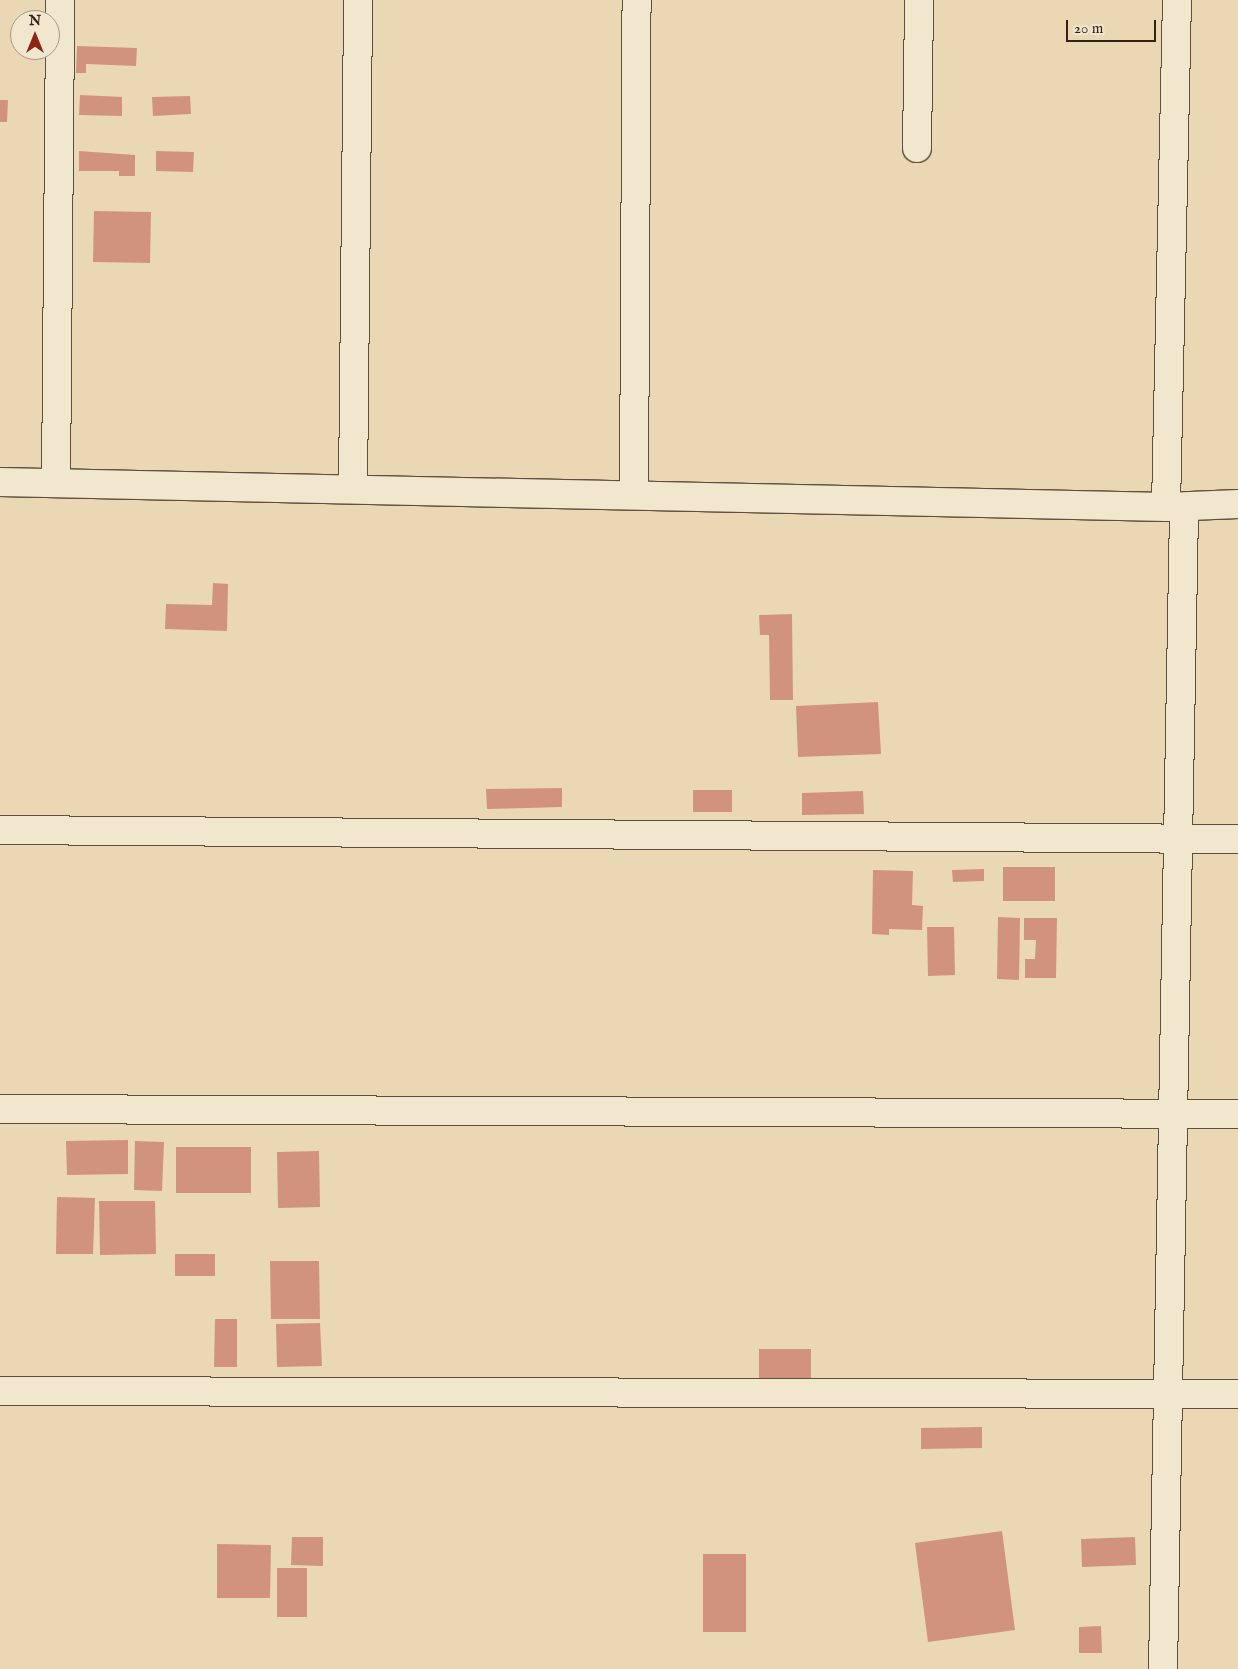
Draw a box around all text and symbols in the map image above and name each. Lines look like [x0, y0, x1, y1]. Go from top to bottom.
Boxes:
north arrow [10, 10, 60, 60]
scale bar [1068, 10, 1158, 42]
text: N [29, 12, 41, 30]
text: 20 m [1074, 19, 1103, 38]

